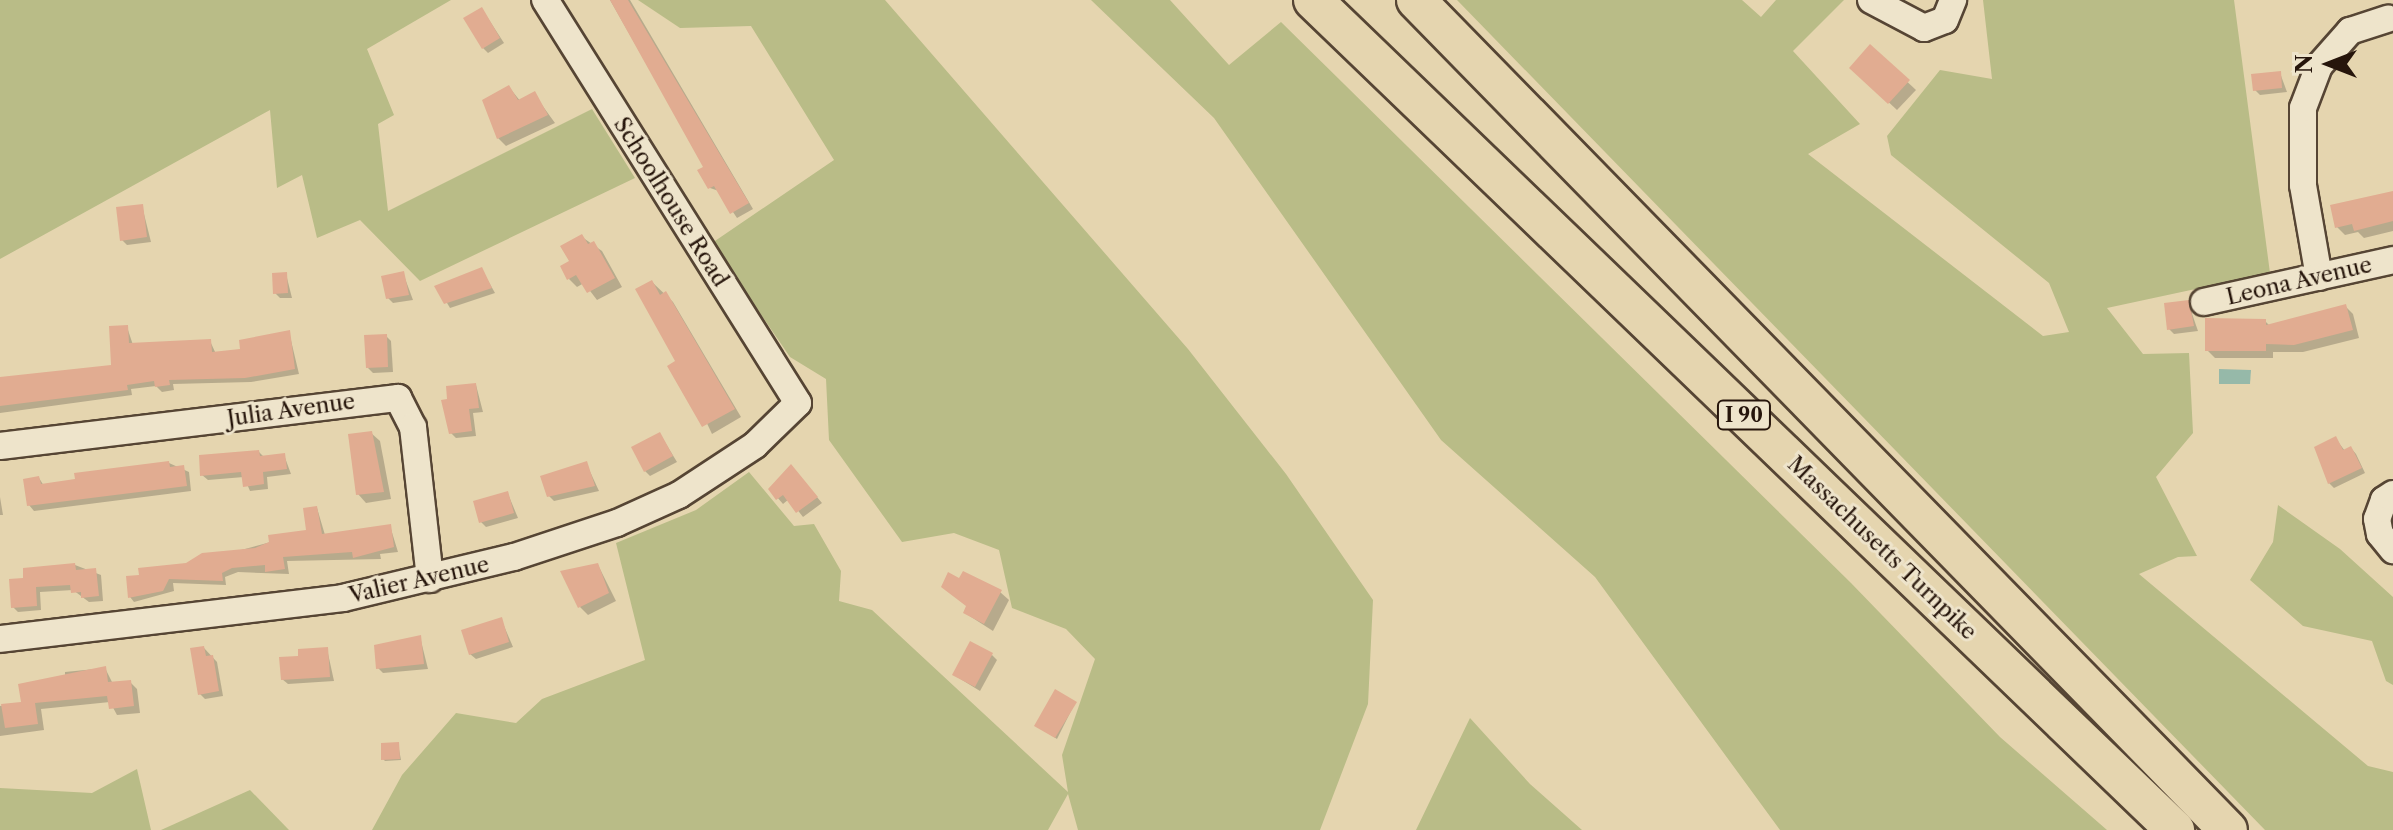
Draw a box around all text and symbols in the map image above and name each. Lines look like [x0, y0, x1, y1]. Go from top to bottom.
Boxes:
north arrow [2289, 24, 2369, 104]
text: N [2291, 54, 2318, 74]
street label: Schoolhouse Road [608, 112, 734, 292]
street label: Leona Avenue [2223, 251, 2375, 311]
street label: Julia Avenue [225, 388, 357, 432]
road number: I 90 [1716, 399, 1772, 431]
street label: Massachusetts Turnpike [1782, 451, 1982, 645]
street label: Valier Avenue [346, 551, 492, 609]

